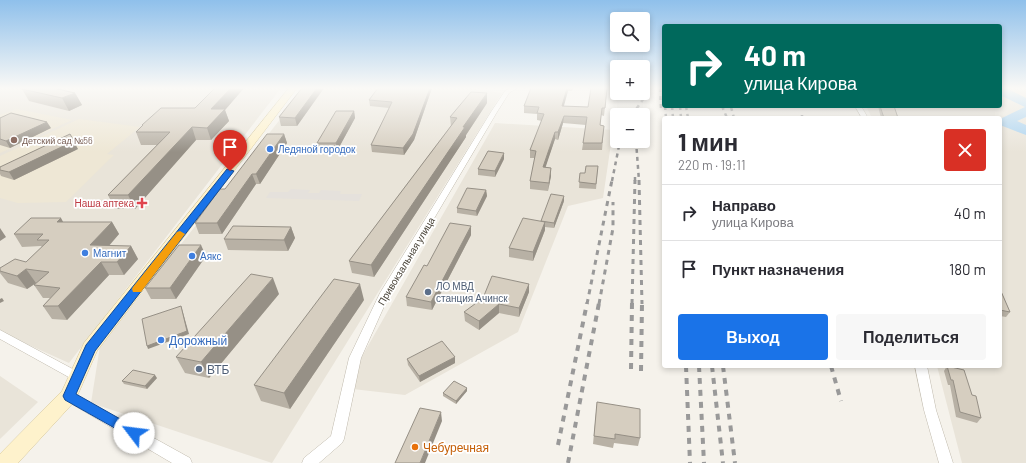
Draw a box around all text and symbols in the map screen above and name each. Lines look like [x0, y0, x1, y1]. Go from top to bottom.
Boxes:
map controls [610, 12, 650, 148]
button: search [610, 12, 650, 52]
text: 40 m [744, 38, 806, 72]
icon: right [678, 40, 730, 92]
button: + [610, 60, 650, 100]
text: улица Кирова [744, 72, 857, 94]
button: − [610, 108, 650, 148]
text: 1 мин [678, 127, 738, 156]
button: close [944, 129, 986, 171]
pin [213, 130, 247, 171]
marker: Детский сад №56 [9, 135, 19, 145]
place label: Детский сад №56 [22, 135, 93, 146]
icon: arrive [219, 136, 241, 158]
place label: Ледяной городок [278, 143, 356, 155]
marker: Ледяной городок [265, 144, 275, 154]
text: 220 m · 19:11 [678, 157, 745, 173]
text: Направо [712, 196, 776, 214]
place label: Наша аптека [74, 197, 134, 209]
marker: Наша аптека [137, 198, 147, 208]
icon: right [678, 202, 700, 224]
text: 40 m [954, 204, 986, 222]
street label: Привокзальная улица [375, 214, 437, 307]
text: улица Кирова [712, 214, 794, 230]
place label: Магнит [93, 247, 127, 259]
marker: Магнит [80, 248, 90, 258]
place label: Аякс [200, 250, 222, 262]
marker: Аякс [187, 251, 197, 261]
icon: arrive [678, 258, 700, 280]
text: Пункт назначения [712, 260, 844, 278]
text: 180 m [949, 260, 986, 278]
place label: ЛО МВД станция Ачинск [436, 280, 508, 304]
marker: ЛО МВД станция Ачинск [423, 287, 433, 297]
button: Выход [678, 314, 828, 360]
button: Поделиться [836, 314, 986, 360]
place label: Дорожный [169, 333, 227, 348]
marker: Дорожный [156, 335, 166, 345]
place label: ВТБ [207, 362, 230, 376]
marker: ВТБ [194, 364, 204, 374]
position arrow [113, 412, 155, 454]
place label: Чебуречная [423, 440, 489, 455]
marker: Чебуречная [410, 442, 420, 452]

